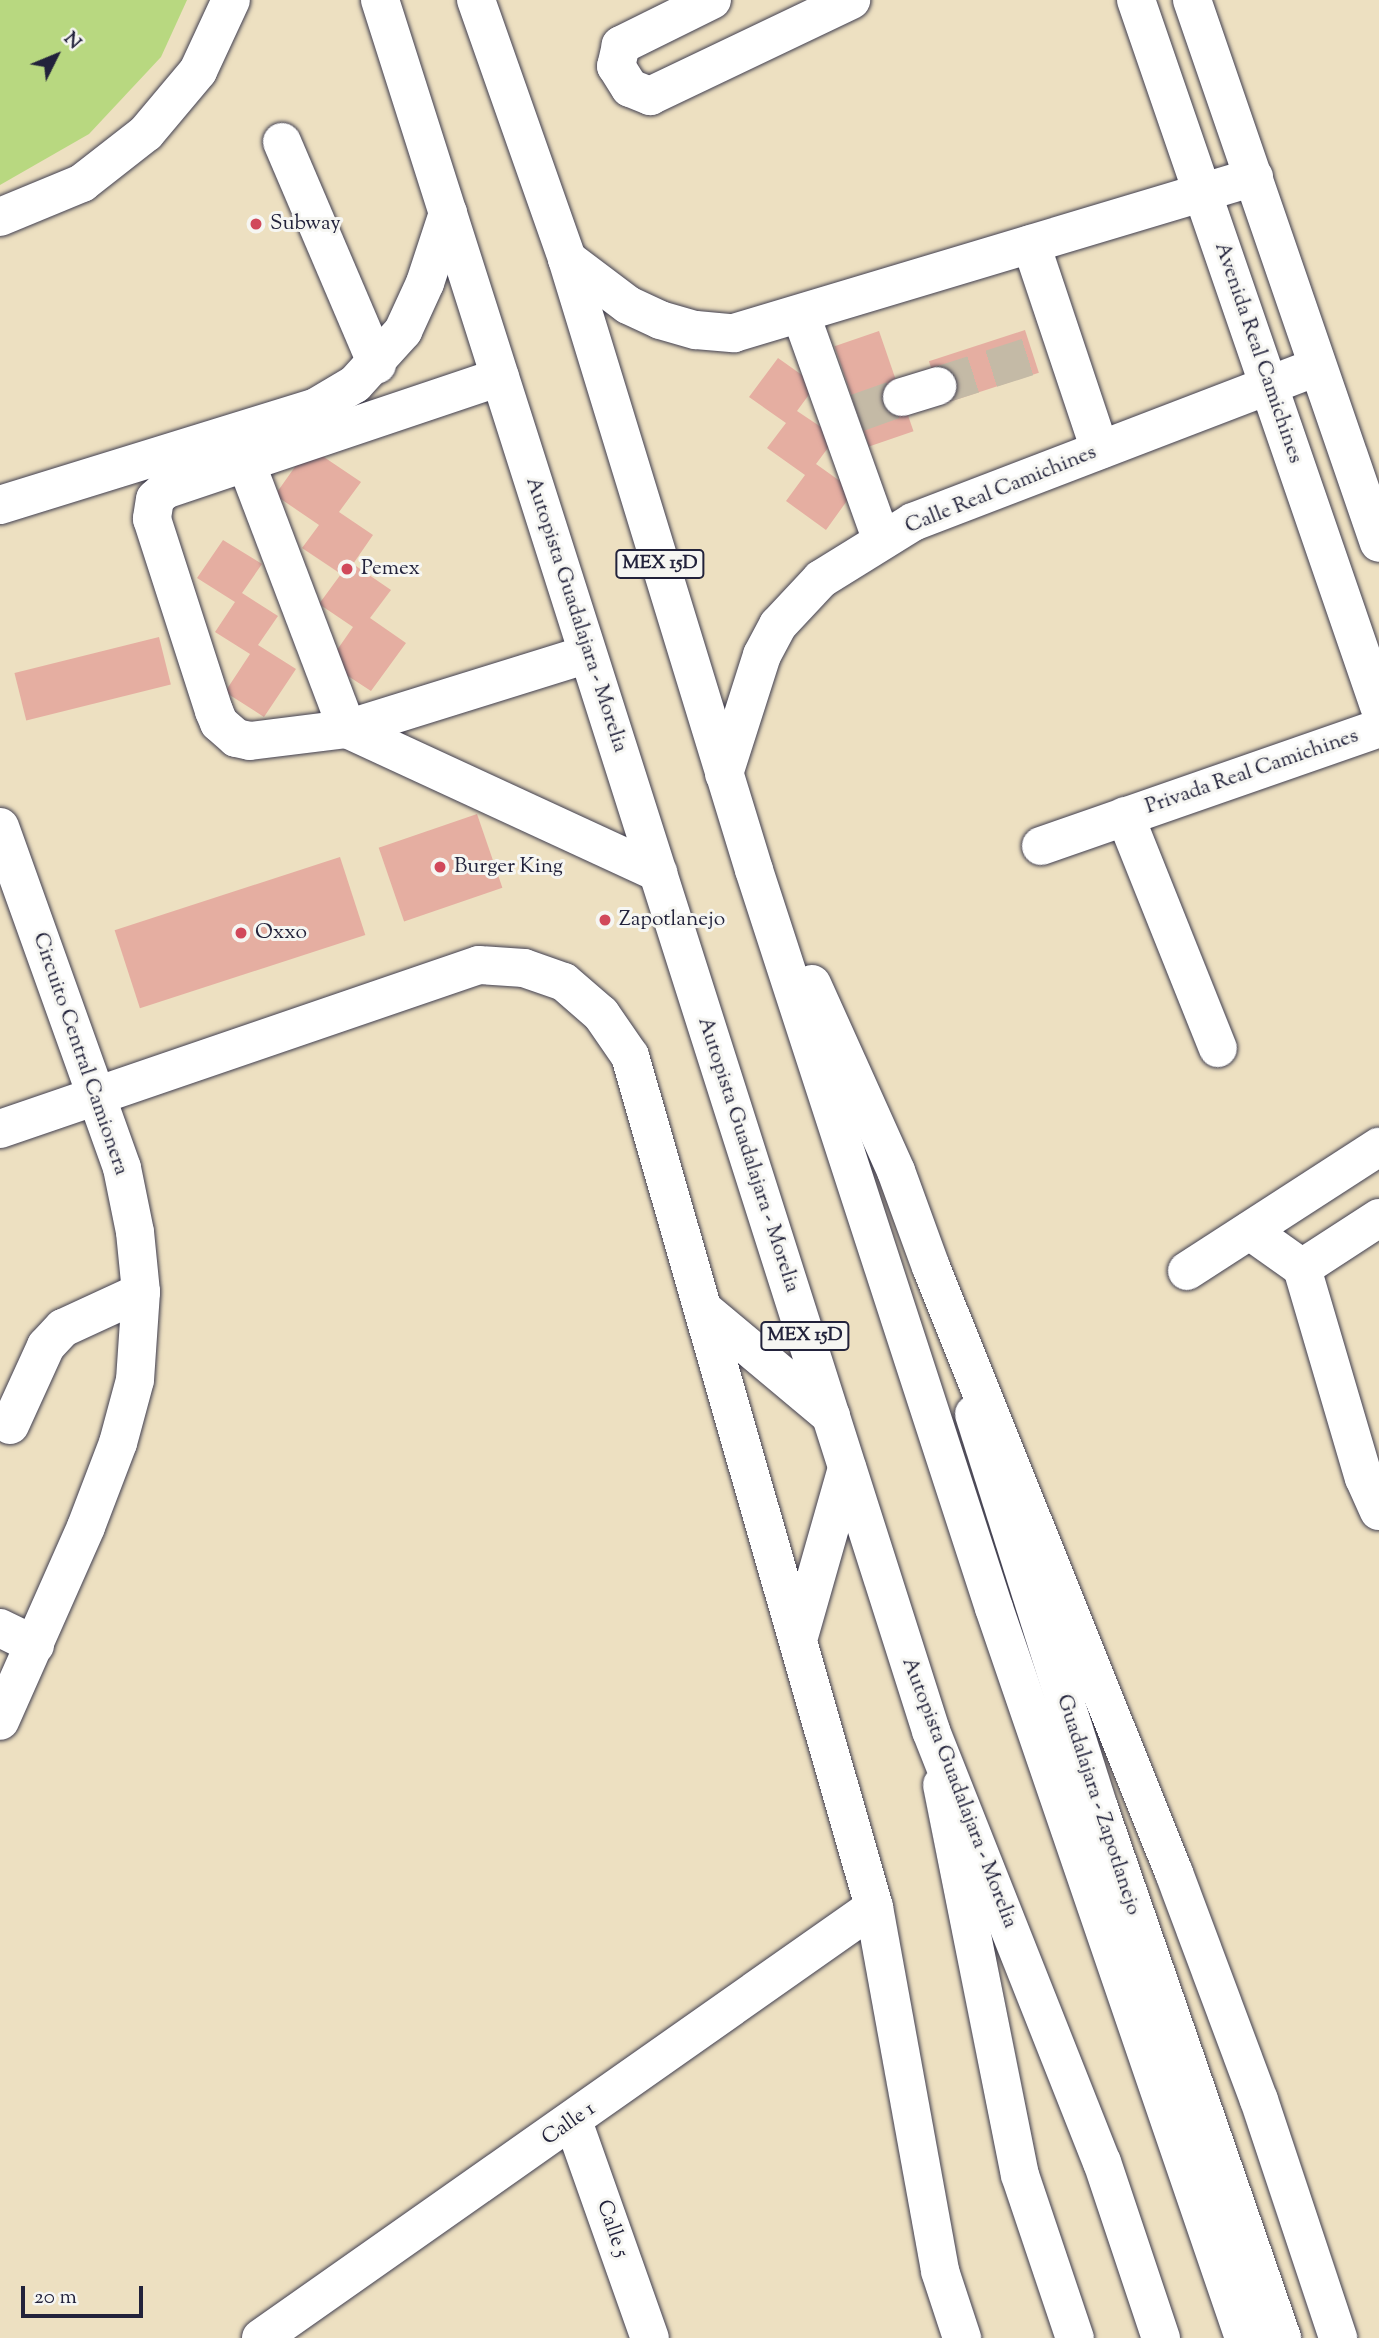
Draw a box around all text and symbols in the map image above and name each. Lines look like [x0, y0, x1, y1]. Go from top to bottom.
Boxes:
north arrow [21, 21, 91, 91]
text: N [57, 27, 87, 56]
place label: Subway [270, 211, 341, 237]
marker: Subway [248, 216, 264, 232]
street label: Avenida Real Camichines [1208, 239, 1308, 467]
street label: Calle Real Camichines [902, 440, 1100, 540]
street label: Autopista Guadalajara - Morelia [520, 474, 632, 756]
road number: MEX 15D [614, 548, 706, 580]
place label: Pemex [361, 556, 420, 582]
marker: Pemex [339, 561, 355, 577]
street label: Privada Real Camichines [1142, 724, 1362, 820]
place label: Burger King [454, 854, 563, 880]
marker: Burger King [432, 859, 448, 875]
place label: Zapotlanejo [619, 907, 725, 933]
marker: Zapotlanejo [597, 912, 613, 928]
place label: Oxxo [255, 920, 307, 946]
marker: Oxxo [233, 925, 249, 941]
street label: Circuito Central Camionera [27, 929, 133, 1179]
street label: Autopista Guadalajara - Morelia [692, 1014, 804, 1296]
road number: MEX 15D [760, 1320, 850, 1352]
street label: Autopista Guadalajara - Morelia [896, 1654, 1022, 1932]
street label: Guadalajara - Zapotlanejo [1050, 1691, 1146, 1919]
street label: Calle 1 [538, 2097, 600, 2151]
street label: Calle 5 [590, 2197, 634, 2261]
scale bar [24, 2272, 147, 2316]
text: 20 m [34, 2283, 77, 2313]

